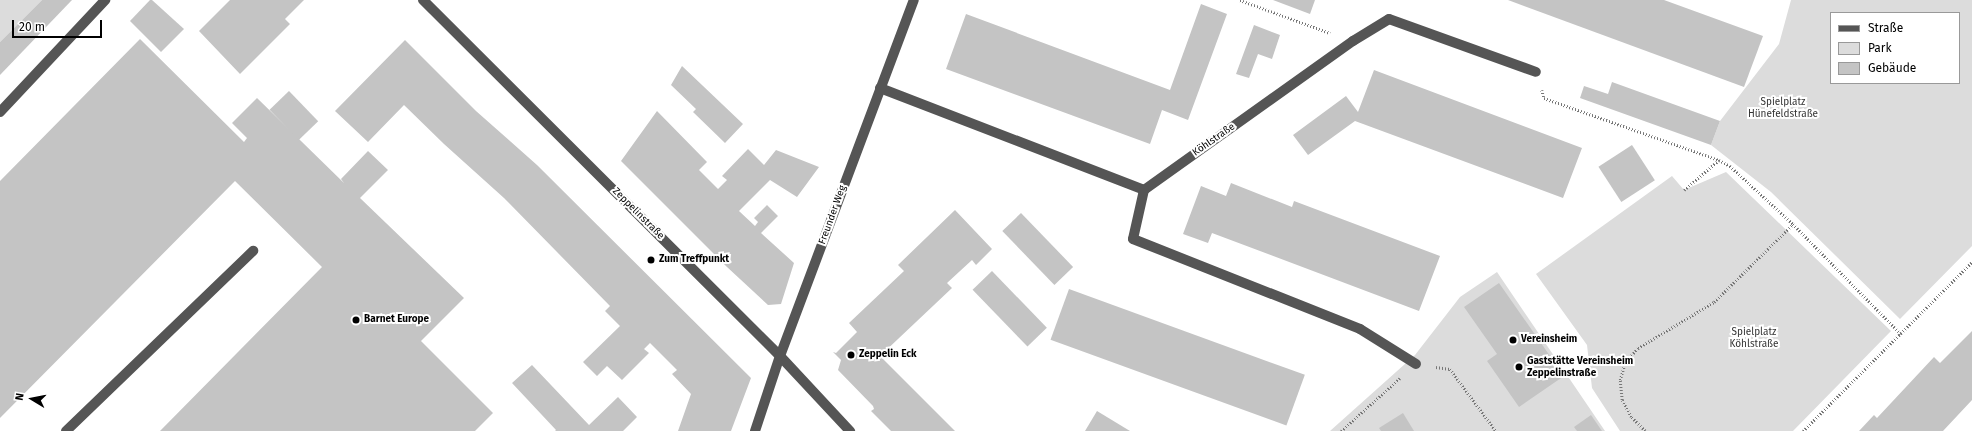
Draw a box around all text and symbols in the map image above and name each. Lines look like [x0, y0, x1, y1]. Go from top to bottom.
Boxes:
scale bar [14, 12, 104, 38]
legend [1830, 12, 1960, 84]
text: 20 m [19, 20, 45, 34]
text: Straße [1868, 21, 1903, 35]
text: Park [1868, 41, 1892, 55]
text: Gebäude [1868, 61, 1916, 75]
park label: Spielplatz Hünefeldstraße [1748, 96, 1818, 120]
street label: Köhlstraße [1190, 121, 1238, 159]
street label: Freunder Weg [817, 184, 849, 246]
street label: Zeppelinstraße [610, 186, 666, 242]
place label: Zum Treffpunkt [659, 254, 729, 266]
marker: Zum Treffpunkt [646, 255, 656, 265]
place label: Barnet Europe [364, 314, 429, 326]
marker: Barnet Europe [351, 315, 361, 325]
park label: Spielplatz Köhlstraße [1730, 326, 1778, 350]
place label: Vereinsheim [1521, 334, 1577, 346]
marker: Vereinsheim [1508, 335, 1518, 345]
place label: Zeppelin Eck [859, 349, 917, 361]
marker: Zeppelin Eck [846, 350, 856, 360]
place label: Gaststätte Vereinsheim Zeppelinstraße [1527, 355, 1633, 378]
marker: Gaststätte Vereinsheim Zeppelinstraße [1514, 362, 1524, 372]
north arrow [12, 379, 52, 419]
text: N [13, 392, 27, 402]

